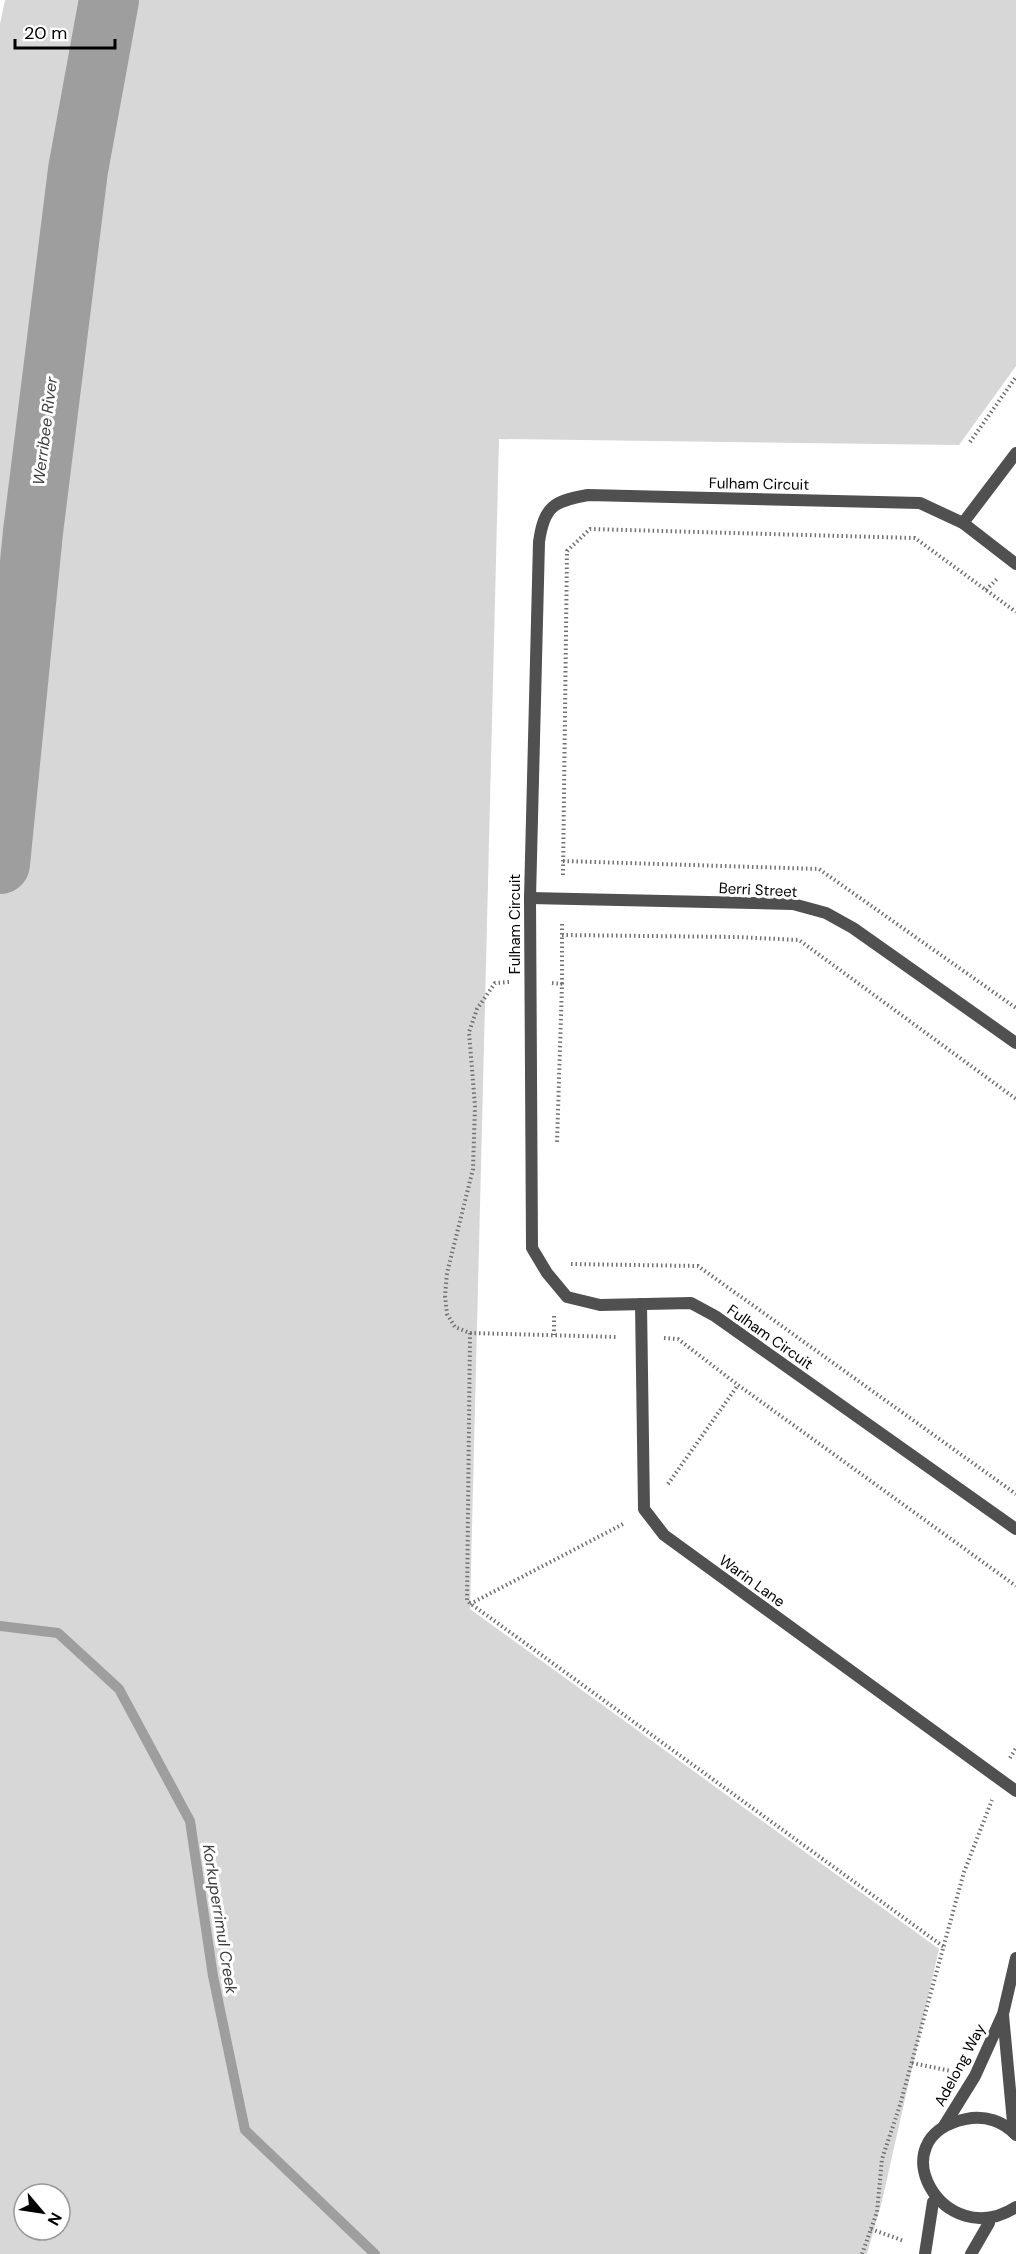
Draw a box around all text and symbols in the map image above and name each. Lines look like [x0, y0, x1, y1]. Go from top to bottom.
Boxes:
scale bar [15, 12, 116, 50]
text: 20 m [24, 21, 67, 45]
water label: Werribee River [28, 375, 62, 486]
street label: Fulham Circuit [709, 473, 809, 495]
street label: Fulham Circuit [505, 874, 525, 974]
street label: Berri Street [718, 878, 798, 902]
street label: Fulham Circuit [723, 1300, 817, 1374]
street label: Warin Lane [715, 1550, 789, 1612]
water label: Korkuperrimul Creek [198, 1843, 242, 1996]
street label: Adelong Way [930, 2020, 990, 2110]
north arrow [12, 2182, 72, 2242]
text: N [43, 2209, 67, 2229]

